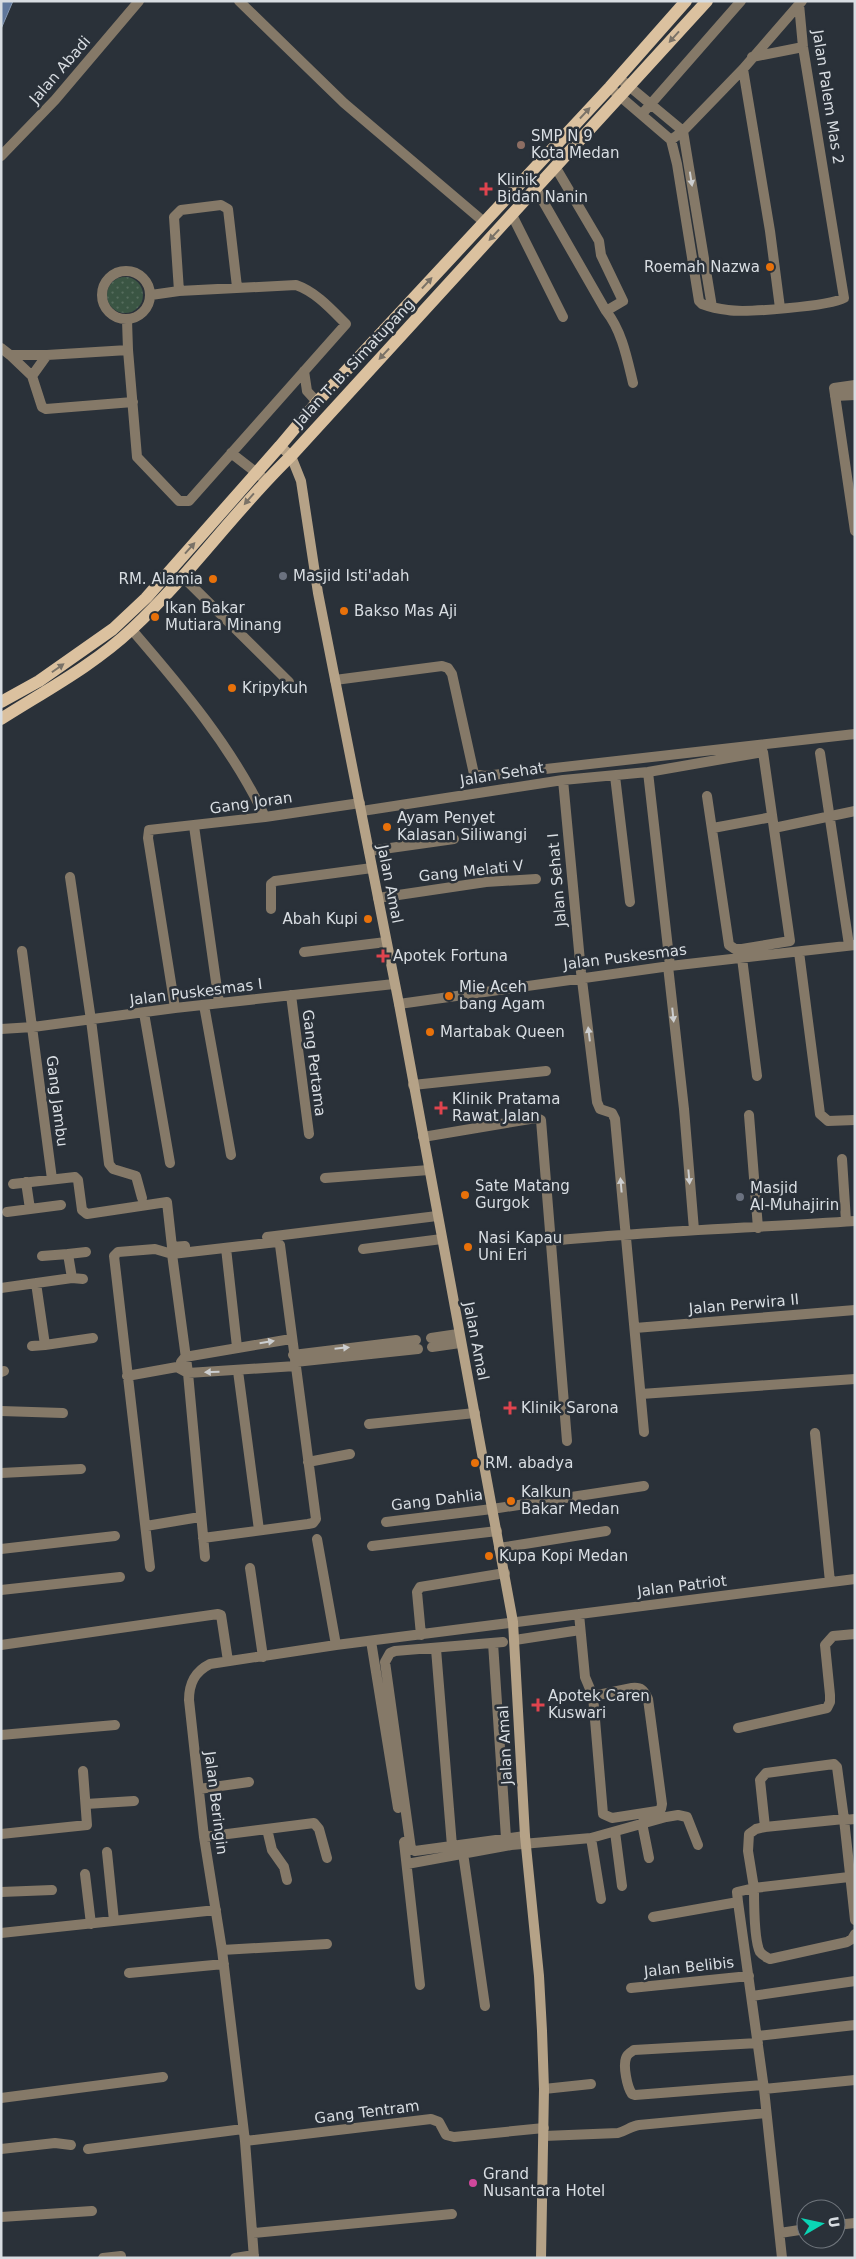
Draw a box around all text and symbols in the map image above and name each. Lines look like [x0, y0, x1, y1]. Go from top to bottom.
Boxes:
street label: Jalan Palem Mas 2 [808, 28, 848, 166]
one-way arrow [668, 31, 680, 43]
street label: Jalan Abadi [25, 32, 94, 108]
one-way arrow [580, 107, 591, 119]
place label: SMP N 9 Kota Medan [531, 127, 620, 162]
marker: SMP N 9 Kota Medan [515, 139, 527, 151]
place label: Klinik Bidan Nanin [497, 171, 588, 206]
one-way arrow [687, 172, 695, 188]
marker: Klinik Bidan Nanin [479, 182, 493, 196]
one-way arrow [488, 228, 500, 240]
place label: Roemah Nazwa [644, 258, 760, 276]
marker: Roemah Nazwa [764, 261, 776, 273]
one-way arrow [421, 277, 433, 289]
street label: Jalan T. B. Simatupang [289, 295, 418, 432]
one-way arrow [378, 348, 390, 360]
one-way arrow [244, 492, 255, 505]
one-way arrow [185, 541, 196, 554]
place label: Masjid Isti'adah [293, 567, 409, 585]
place label: RM. Alamia [119, 570, 203, 588]
marker: Masjid Isti'adah [277, 570, 289, 582]
marker: RM. Alamia [207, 573, 219, 585]
place label: Ikan Bakar Mutiara Minang [165, 599, 282, 634]
place label: Bakso Mas Aji [354, 602, 457, 620]
marker: Bakso Mas Aji [338, 605, 350, 617]
marker: Ikan Bakar Mutiara Minang [149, 611, 161, 623]
one-way arrow [51, 663, 65, 673]
place label: Kripykuh [242, 679, 308, 697]
marker: Kripykuh [226, 682, 238, 694]
street label: Jalan Sehat [458, 758, 545, 790]
street label: Gang Joran [209, 788, 293, 818]
place label: Ayam Penyet Kalasan Siliwangi [397, 809, 527, 844]
marker: Ayam Penyet Kalasan Siliwangi [381, 821, 393, 833]
street label: Jalan Sehat I [544, 833, 570, 928]
street label: Jalan Amal [373, 842, 406, 925]
street label: Gang Melati V [418, 856, 525, 885]
place label: Abah Kupi [282, 910, 358, 928]
marker: Abah Kupi [362, 913, 374, 925]
street label: Jalan Puskesmas [561, 940, 688, 974]
place label: Apotek Fortuna [393, 947, 508, 965]
marker: Apotek Fortuna [377, 950, 389, 962]
street label: Jalan Puskesmas I [128, 975, 263, 1009]
place label: Mie Aceh bang Agam [459, 978, 545, 1013]
marker: Mie Aceh bang Agam [443, 990, 455, 1002]
one-way arrow [669, 1007, 677, 1023]
street label: Gang Pertama [299, 1009, 329, 1117]
place label: Martabak Queen [440, 1023, 565, 1041]
one-way arrow [585, 1025, 593, 1041]
marker: Martabak Queen [424, 1026, 436, 1038]
street label: Gang Jambu [42, 1054, 72, 1148]
place label: Klinik Pratama Rawat Jalan [452, 1090, 560, 1125]
marker: Klinik Pratama Rawat Jalan [434, 1101, 448, 1115]
one-way arrow [685, 1169, 693, 1185]
one-way arrow [617, 1176, 625, 1192]
place label: Sate Matang Gurgok [475, 1177, 570, 1212]
place label: Masjid Al-Muhajirin [750, 1179, 839, 1214]
marker: Sate Matang Gurgok [459, 1189, 471, 1201]
marker: Masjid Al-Muhajirin [734, 1191, 746, 1203]
place label: Nasi Kapau Uni Eri [478, 1229, 562, 1264]
marker: Nasi Kapau Uni Eri [462, 1241, 474, 1253]
street label: Jalan Perwira II [687, 1290, 800, 1318]
street label: Jalan Amal [459, 1299, 492, 1382]
one-way arrow [260, 1338, 276, 1346]
one-way arrow [334, 1344, 350, 1352]
one-way arrow [204, 1369, 220, 1377]
place label: Klinik Sarona [521, 1399, 619, 1417]
marker: Klinik Sarona [503, 1401, 517, 1415]
place label: RM. abadya [485, 1454, 573, 1472]
marker: RM. abadya [469, 1457, 481, 1469]
place label: Kalkun Bakar Medan [521, 1483, 619, 1518]
street label: Gang Dahlia [390, 1485, 484, 1515]
marker: Kalkun Bakar Medan [505, 1495, 517, 1507]
place label: Kupa Kopi Medan [499, 1547, 628, 1565]
marker: Kupa Kopi Medan [483, 1550, 495, 1562]
street label: Jalan Patriot [635, 1572, 728, 1601]
place label: Apotek Caren Kuswari [548, 1687, 650, 1722]
marker: Apotek Caren Kuswari [532, 1699, 544, 1711]
street label: Jalan Amal [494, 1705, 516, 1786]
street label: Jalan Beringin [201, 1749, 231, 1856]
street label: Jalan Belibis [642, 1953, 735, 1981]
street label: Gang Tentram [313, 2097, 421, 2127]
place label: Grand Nusantara Hotel [483, 2165, 605, 2200]
marker: Grand Nusantara Hotel [467, 2177, 479, 2189]
north arrow [796, 2199, 846, 2249]
text: U [825, 2215, 843, 2229]

